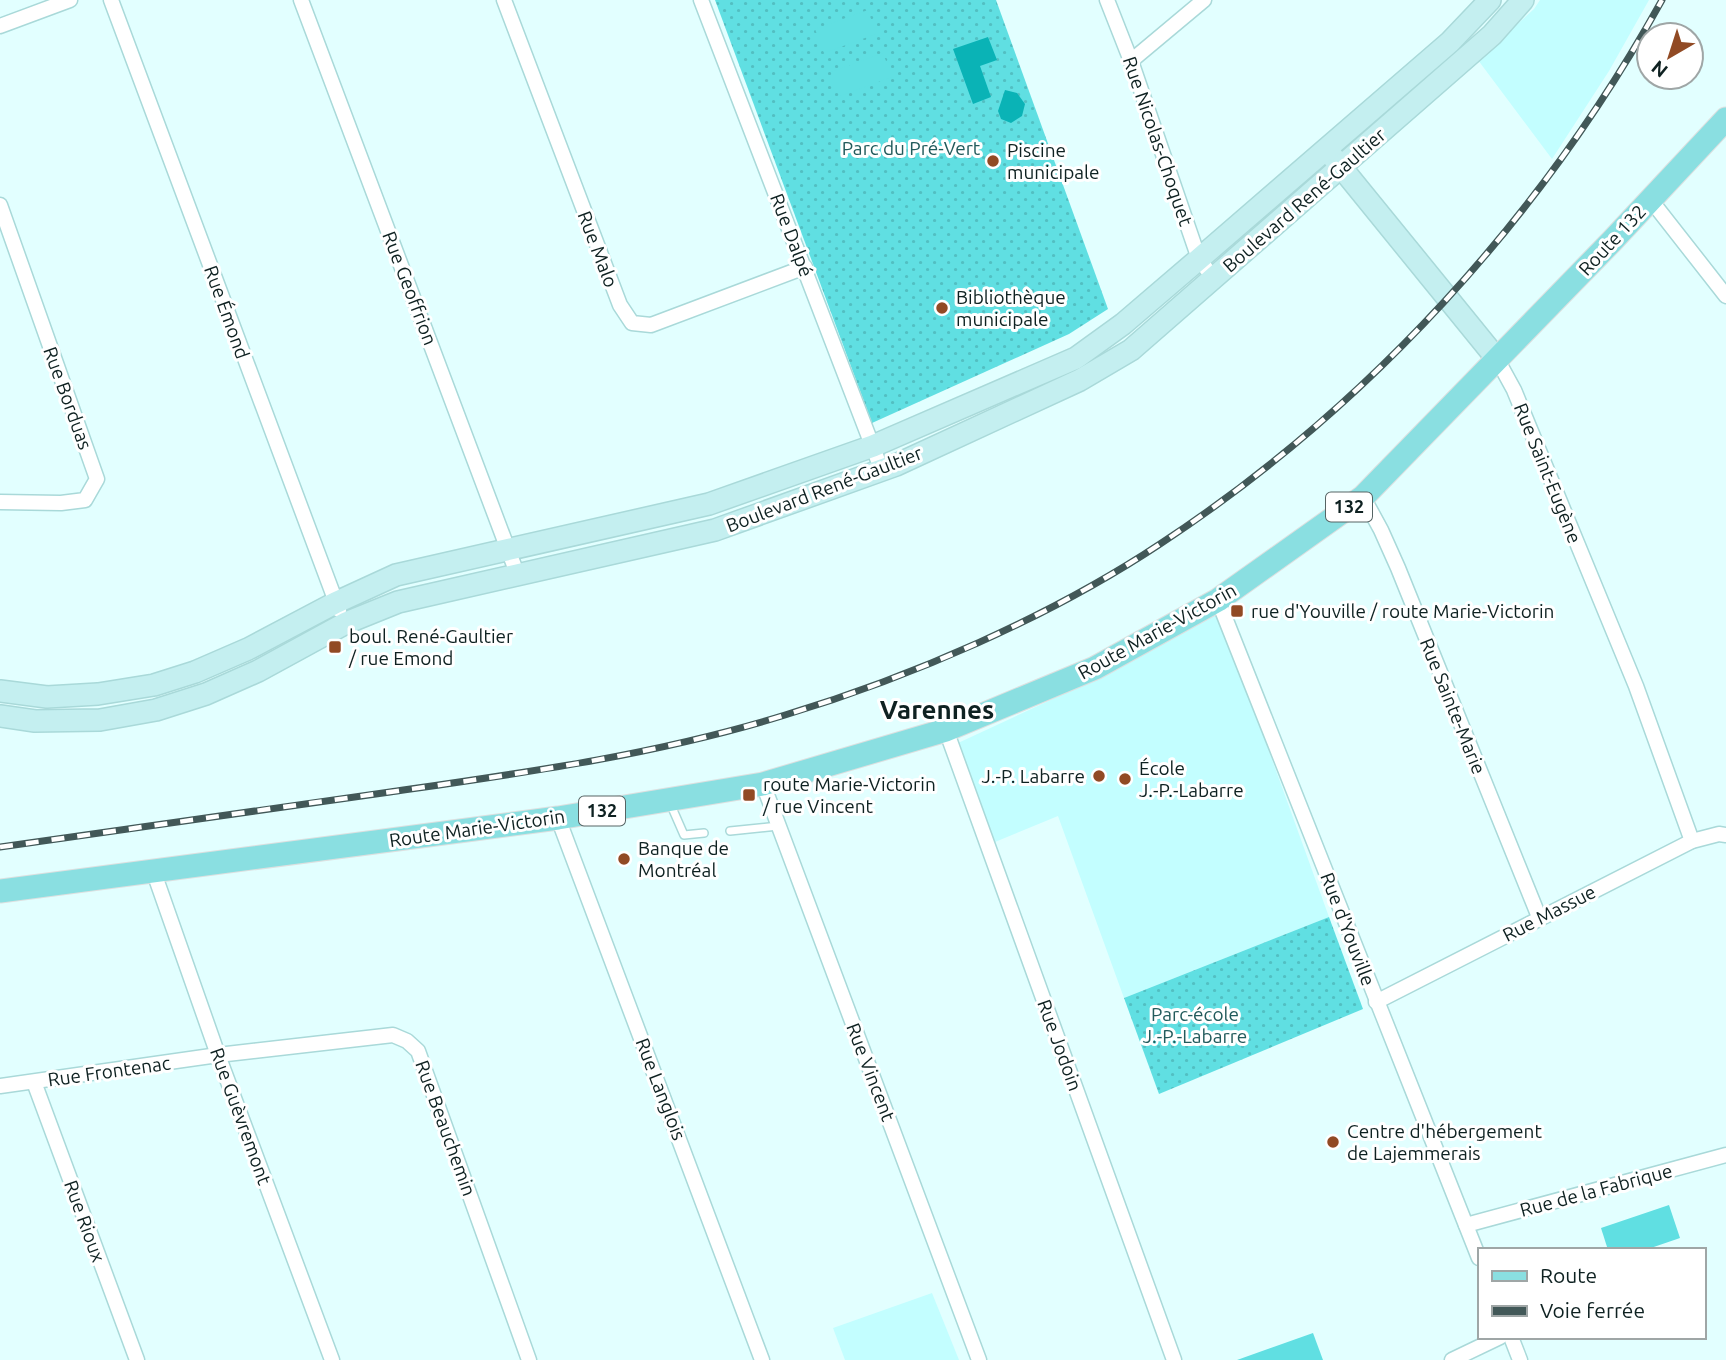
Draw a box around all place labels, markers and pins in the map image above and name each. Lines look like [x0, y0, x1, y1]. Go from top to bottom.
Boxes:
place label: Piscine municipale [1007, 139, 1100, 183]
marker: Piscine municipale [985, 153, 1001, 169]
place label: Bibliothèque municipale [956, 286, 1066, 330]
marker: Bibliothèque municipale [934, 300, 950, 316]
place label: rue d'Youville / route Marie-Victorin [1251, 600, 1554, 622]
marker: rue d'Youville / route Marie-Victorin [1229, 603, 1245, 619]
place label: boul. René-Gaultier / rue Emond [348, 625, 513, 669]
marker: boul. René-Gaultier / rue Emond [327, 639, 343, 655]
place label: École J.-P.-Labarre [1139, 757, 1244, 801]
place label: J.-P. Labarre [981, 765, 1085, 787]
marker: J.-P. Labarre [1091, 768, 1107, 784]
marker: École J.-P.-Labarre [1117, 771, 1133, 787]
place label: route Marie-Victorin / rue Vincent [762, 773, 936, 817]
marker: route Marie-Victorin / rue Vincent [741, 787, 757, 803]
place label: Banque de Montréal [638, 837, 729, 881]
marker: Banque de Montréal [616, 851, 632, 867]
place label: Centre d'hébergement de Lajemmerais [1347, 1120, 1542, 1164]
marker: Centre d'hébergement de Lajemmerais [1325, 1134, 1341, 1150]

